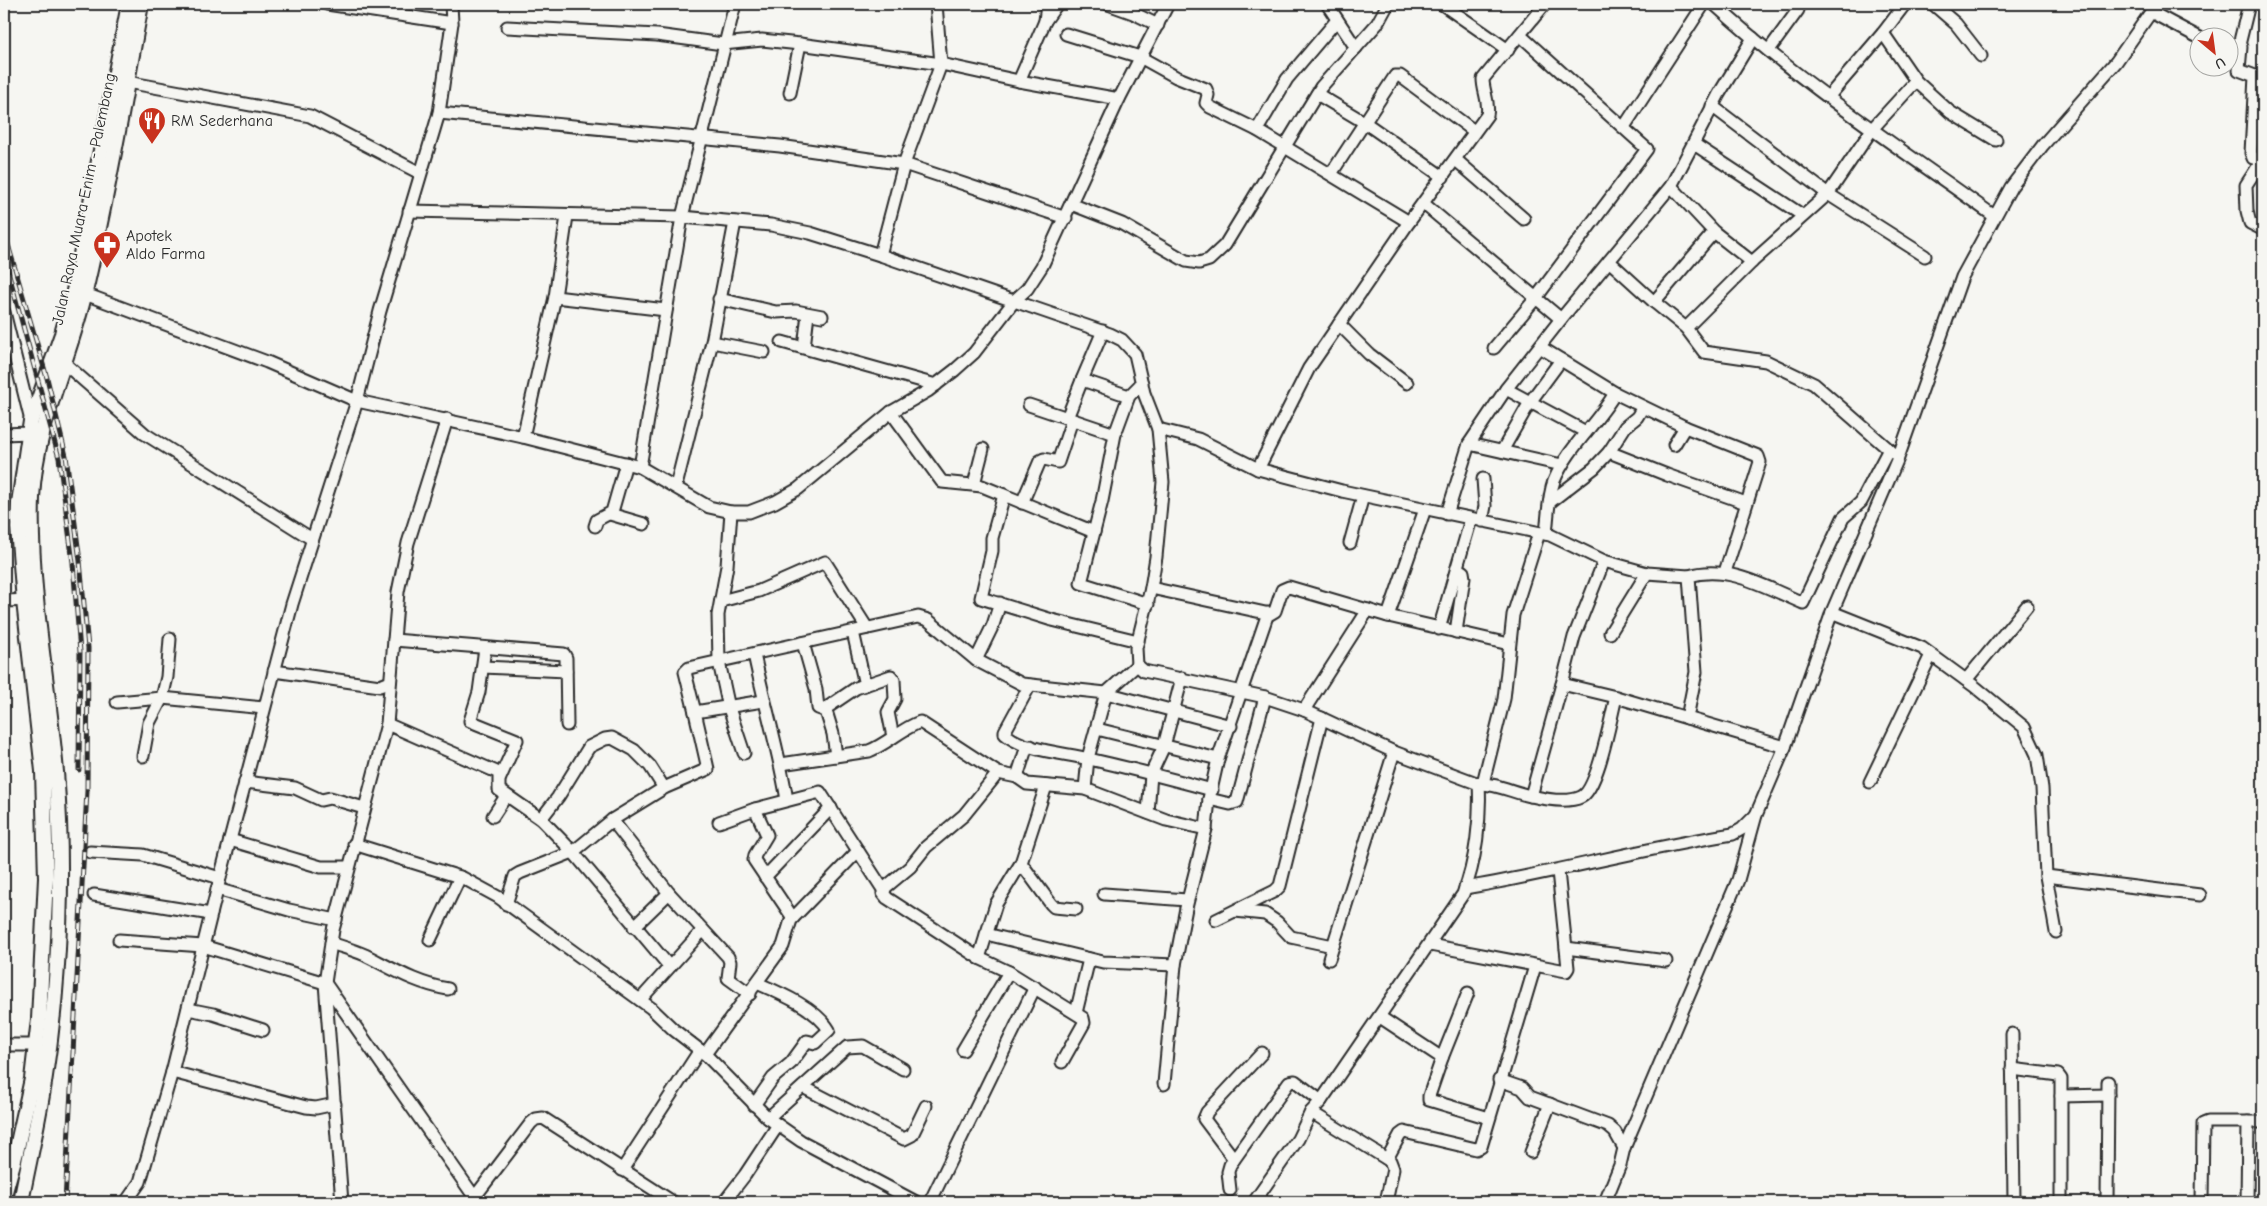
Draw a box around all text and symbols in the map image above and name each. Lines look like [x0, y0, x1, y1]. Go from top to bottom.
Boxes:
north arrow [2190, 28, 2240, 78]
text: U [2212, 53, 2228, 73]
street label: Jalan Raya Muara Enim - Palembang [48, 71, 120, 327]
restaurant icon: RM Sederhana [137, 106, 167, 145]
place label: RM Sederhana [171, 112, 273, 130]
place label: Apotek Aldo Farma [126, 227, 206, 263]
pharmacy icon: Apotek Aldo Farma [92, 230, 122, 269]

